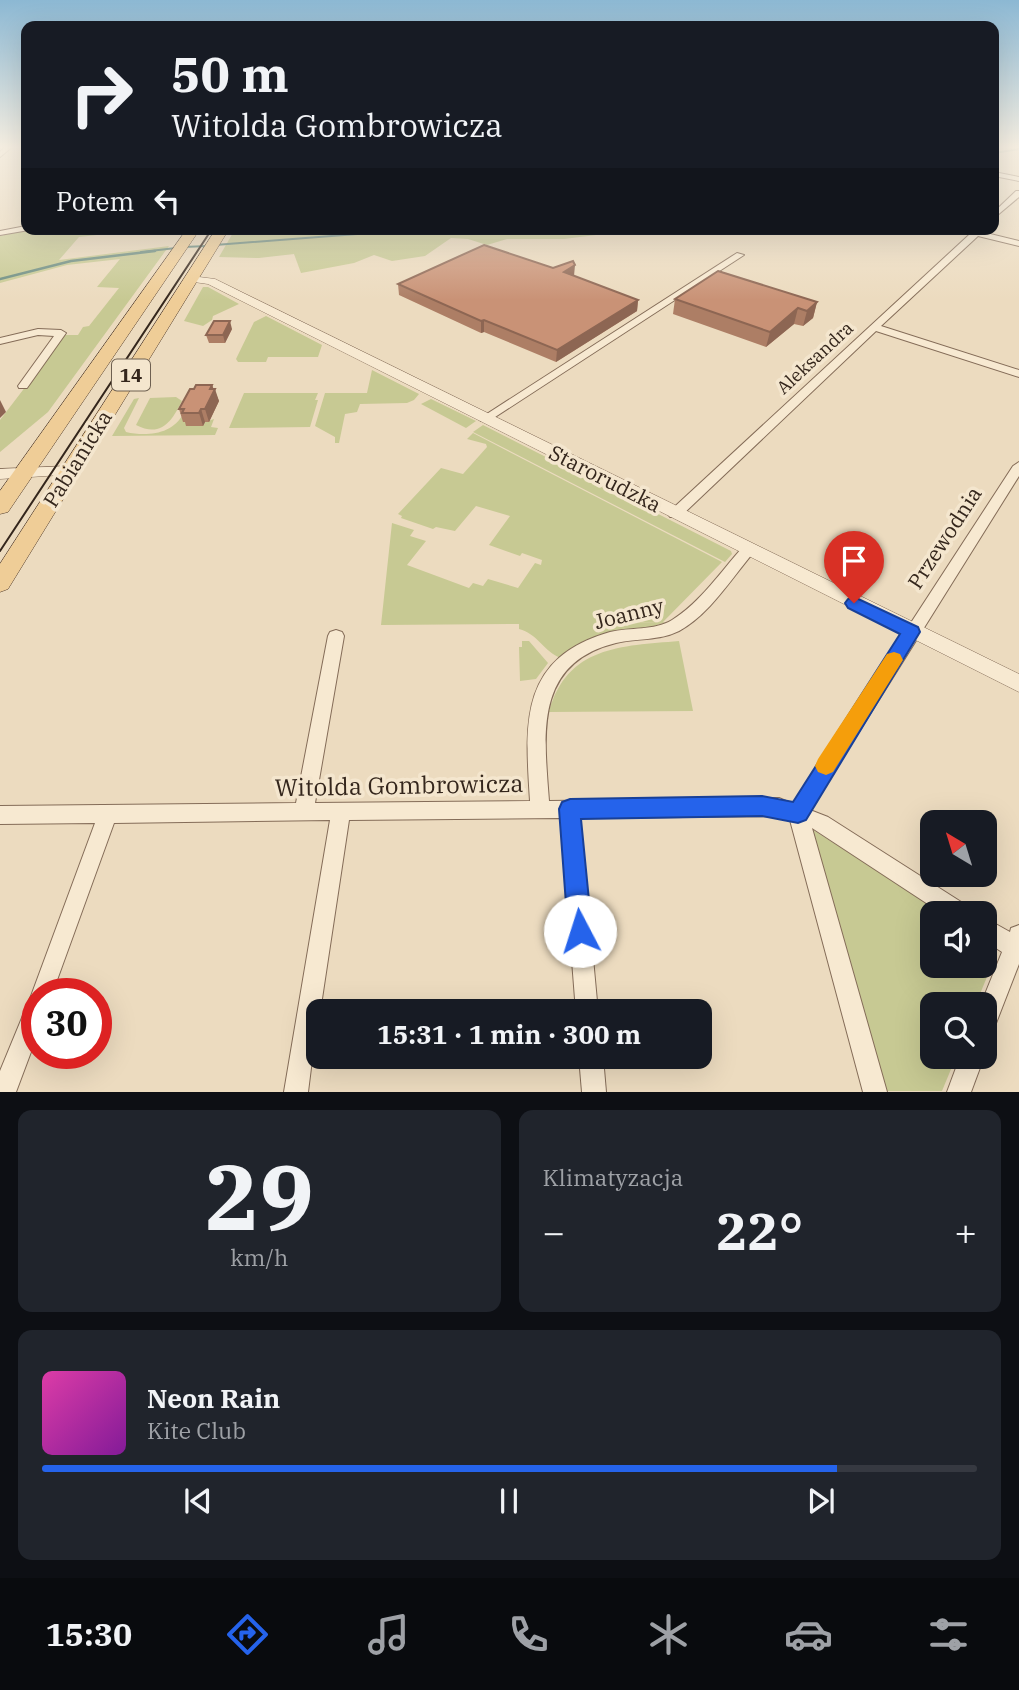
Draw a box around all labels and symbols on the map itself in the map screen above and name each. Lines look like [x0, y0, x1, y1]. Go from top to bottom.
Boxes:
street label: Aleksandra [771, 316, 858, 399]
road number: 14 [112, 360, 150, 390]
street label: Pabianicka [36, 405, 118, 512]
street label: Starorudzka [545, 438, 666, 518]
street label: Przewodnia [901, 481, 988, 594]
pin [824, 531, 884, 603]
street label: Joanny [591, 591, 667, 635]
street label: Witolda Gombrowicza [274, 767, 524, 803]
north arrow [920, 810, 998, 887]
position arrow [543, 894, 617, 968]
speed limit sign: 30 [21, 978, 112, 1069]

